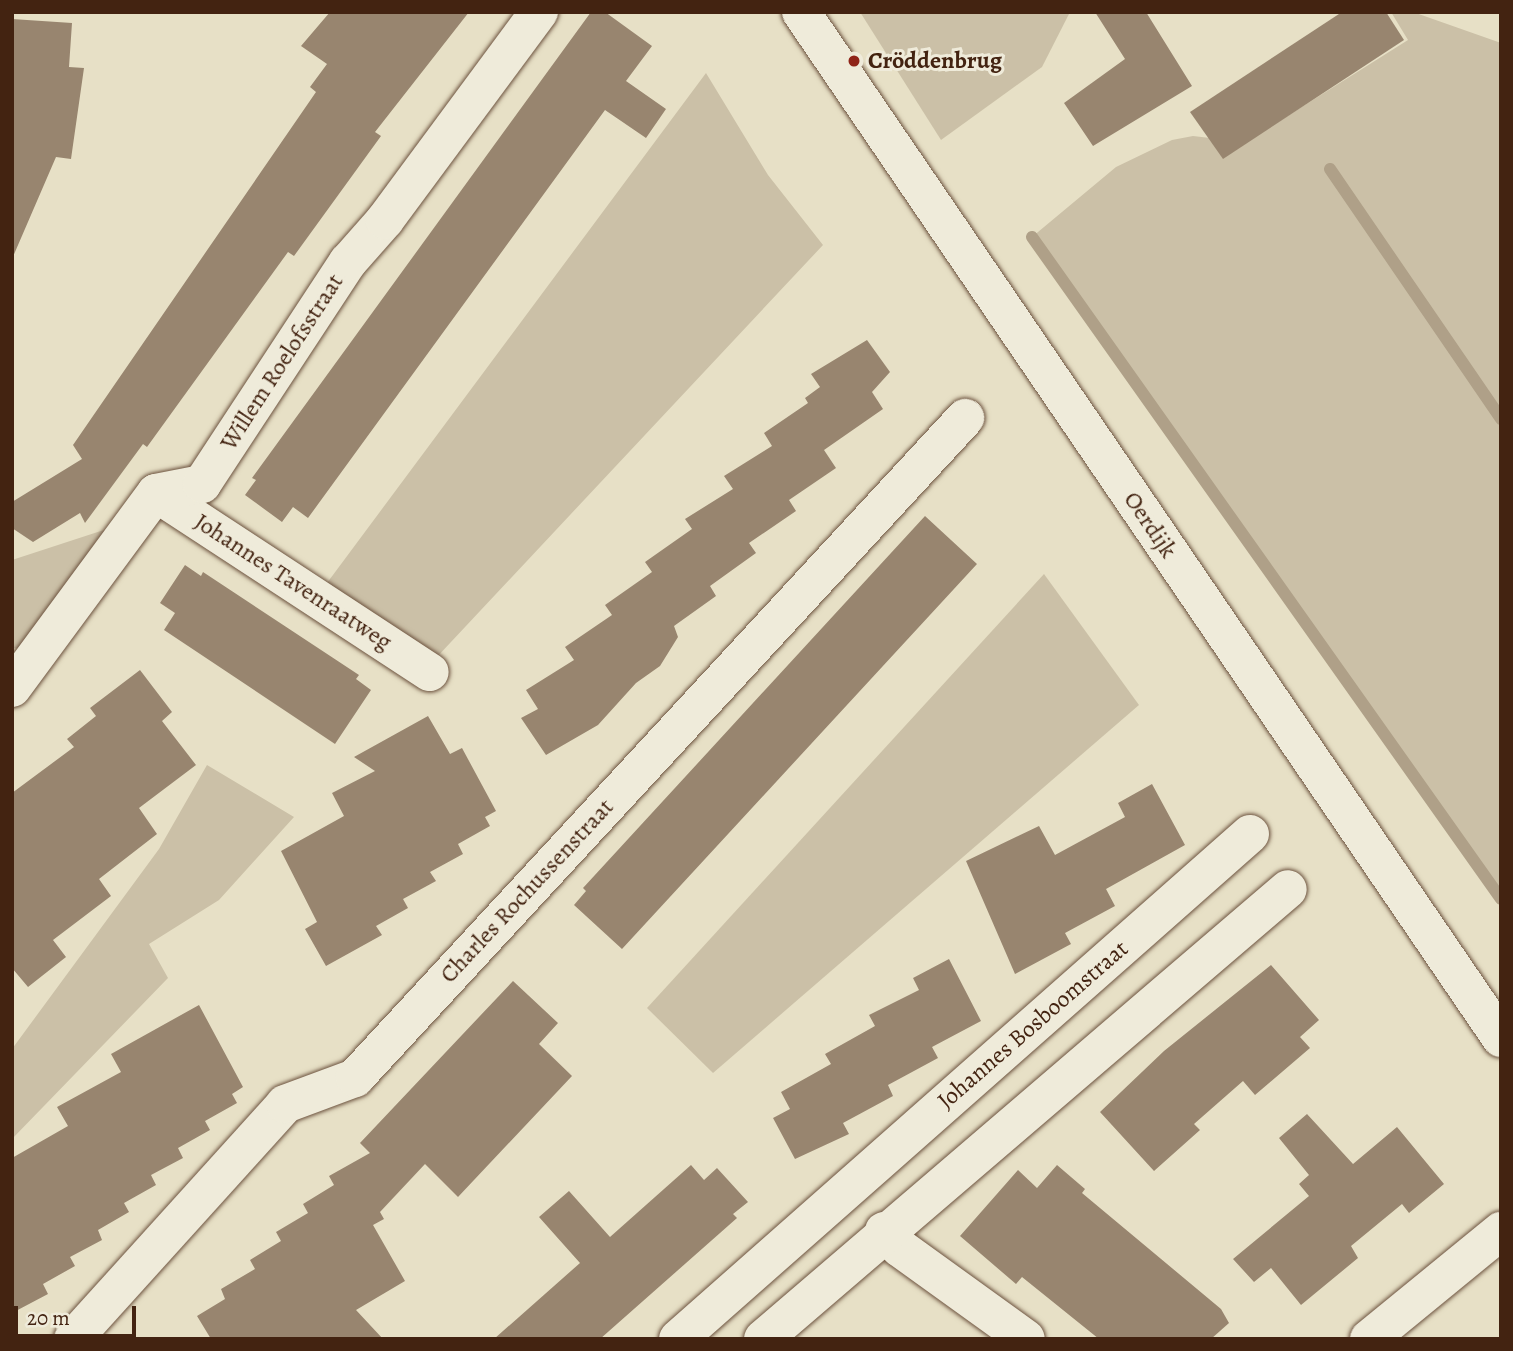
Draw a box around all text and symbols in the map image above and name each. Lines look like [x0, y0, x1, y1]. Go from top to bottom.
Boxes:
place label: Cröddenbrug [868, 47, 1002, 75]
marker: Cröddenbrug [846, 53, 862, 69]
street label: Willem Roelofsstraat [214, 269, 350, 455]
street label: Oerdijk [1117, 486, 1183, 564]
street label: Johannes Tavenraatweg [189, 507, 397, 657]
street label: Charles Rochussenstraat [434, 793, 620, 989]
street label: Johannes Bosboomstraat [932, 934, 1134, 1116]
scale bar [18, 1292, 140, 1336]
text: 20 m [27, 1304, 70, 1332]

